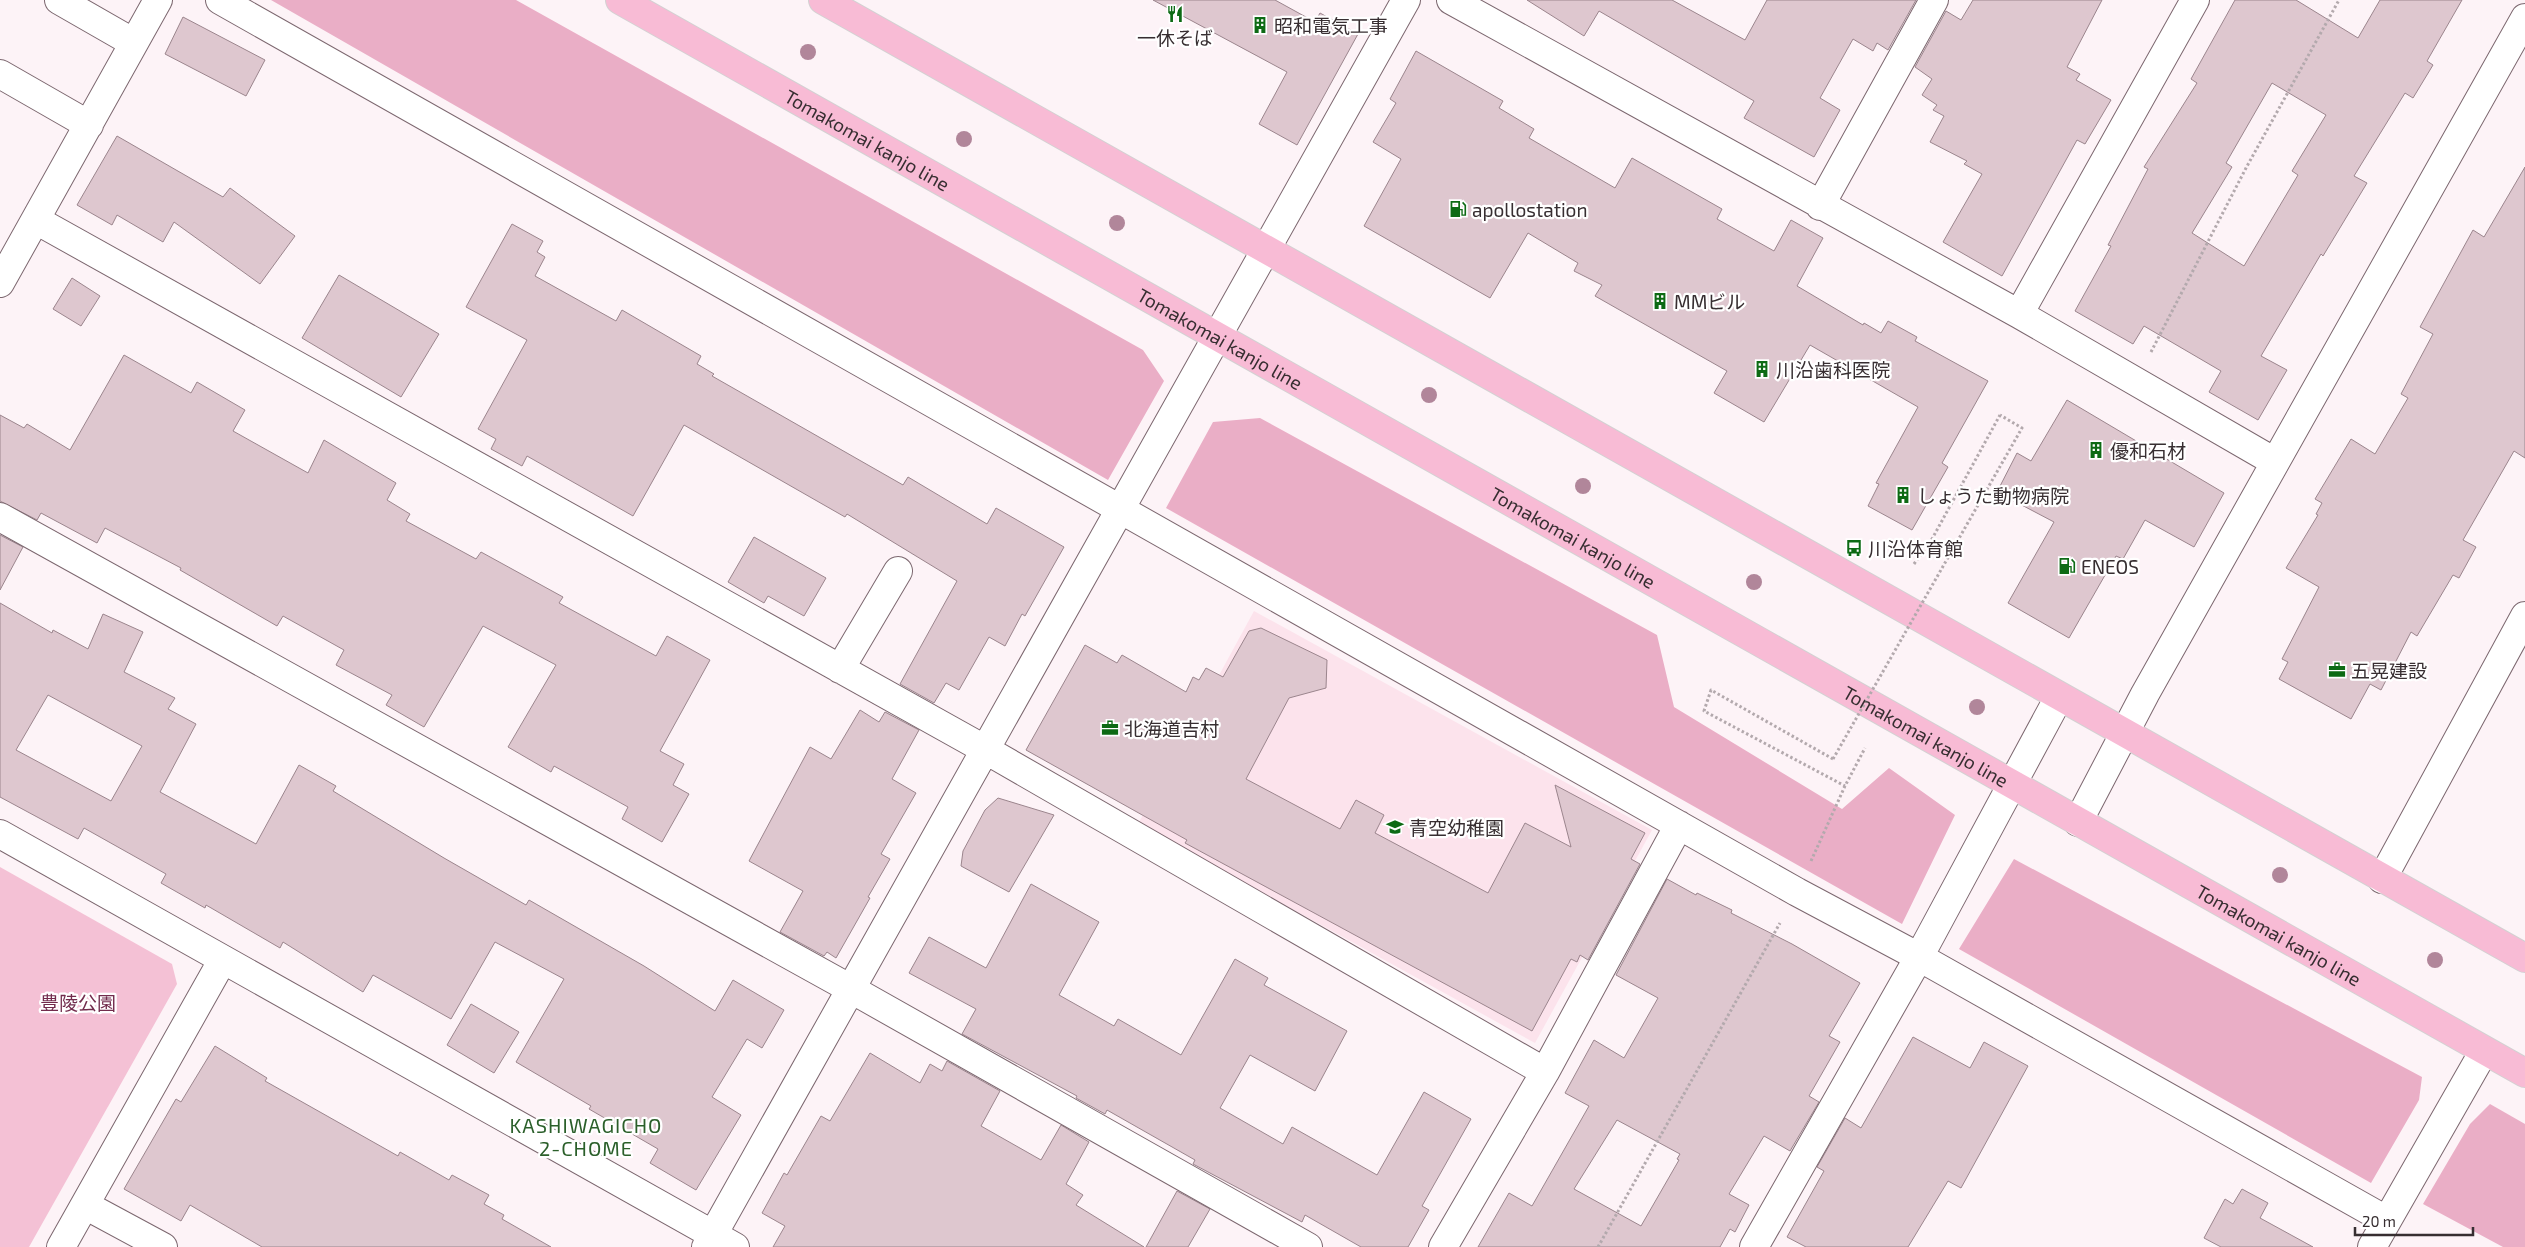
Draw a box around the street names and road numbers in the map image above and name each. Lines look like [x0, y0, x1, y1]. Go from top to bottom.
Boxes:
street label: Tomakomai kanjo line [781, 84, 954, 195]
street label: Tomakomai kanjo line [1134, 283, 1307, 394]
street label: Tomakomai kanjo line [1487, 481, 1660, 592]
street label: Tomakomai kanjo line [1840, 680, 2013, 791]
street label: Tomakomai kanjo line [2192, 879, 2365, 990]

